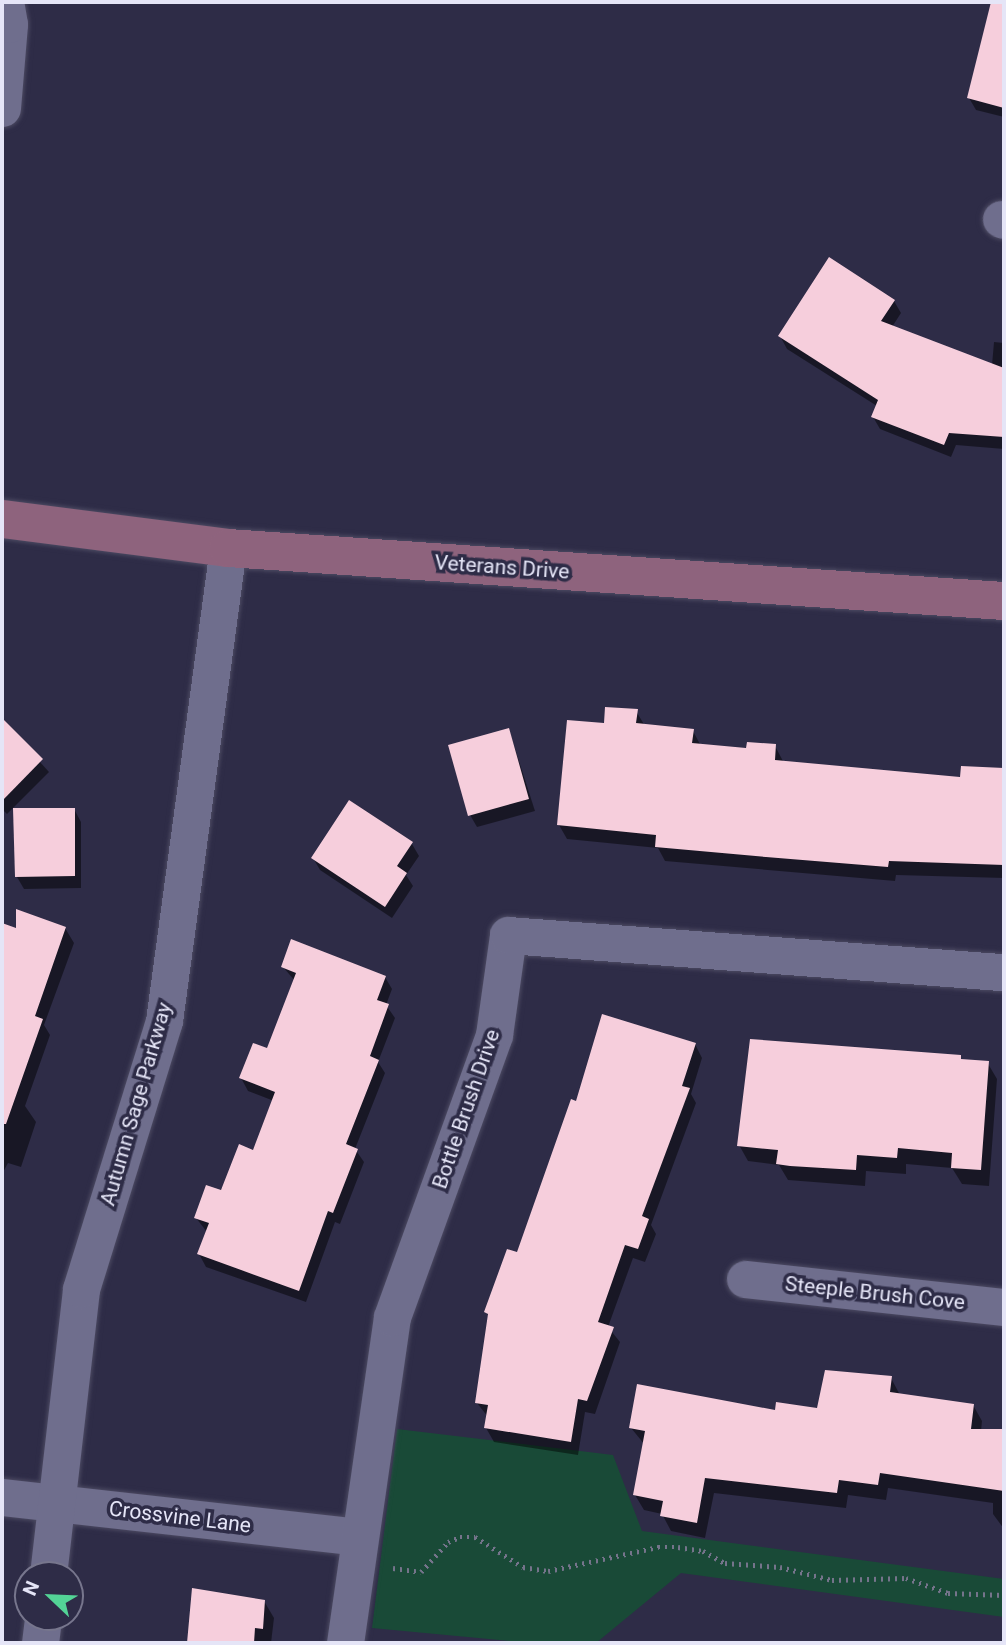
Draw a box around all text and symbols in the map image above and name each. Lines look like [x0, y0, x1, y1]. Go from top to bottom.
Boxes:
street label: Veterans Drive [434, 550, 570, 584]
street label: Autumn Sage Parkway [95, 1000, 177, 1208]
street label: Bottle Brush Drive [427, 1026, 505, 1192]
street label: Steeple Brush Cove [784, 1271, 966, 1315]
street label: Crossvine Lane [108, 1496, 252, 1538]
north arrow [14, 1561, 84, 1631]
text: N [18, 1578, 44, 1599]

